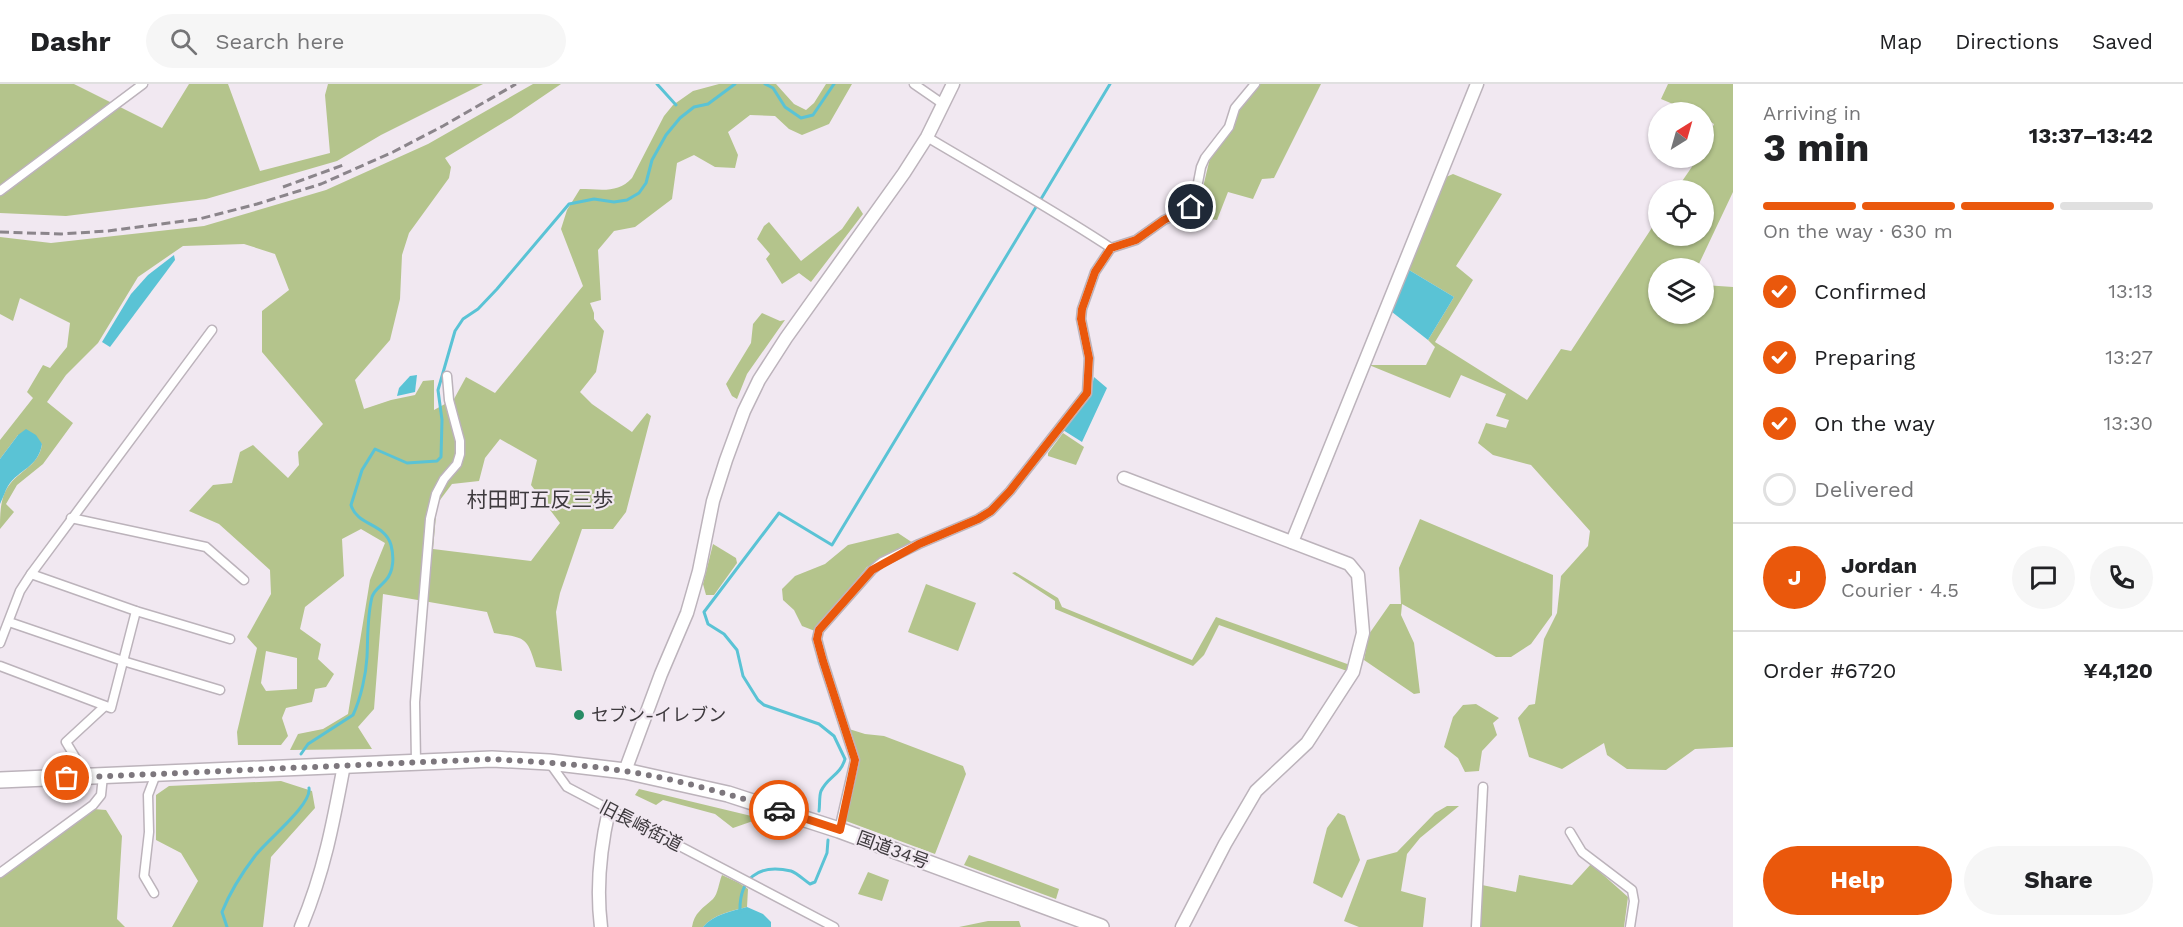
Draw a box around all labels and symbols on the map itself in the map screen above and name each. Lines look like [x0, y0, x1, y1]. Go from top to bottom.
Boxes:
north arrow [1648, 102, 1714, 168]
pin [1165, 181, 1216, 232]
district label: 村田町五反三歩 [467, 487, 614, 512]
place label: セブン-イレブン [591, 704, 726, 725]
marker: セブン-イレブン [572, 708, 586, 722]
pin [41, 752, 92, 803]
courier [749, 780, 809, 840]
street label: 旧長崎街道 [596, 796, 686, 855]
street label: 国道34号 [854, 827, 932, 872]

